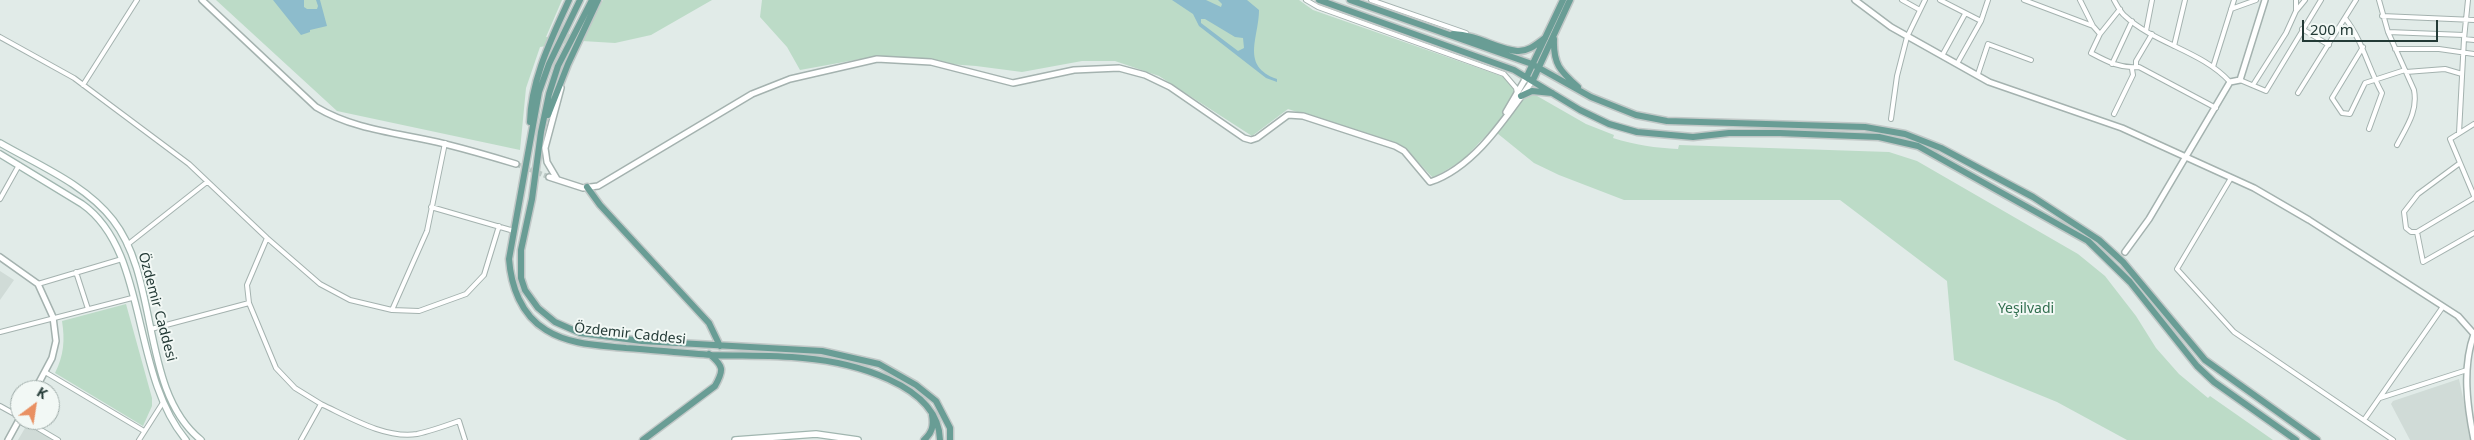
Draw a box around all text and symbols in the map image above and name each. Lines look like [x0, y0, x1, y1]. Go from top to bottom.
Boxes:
scale bar [2304, 10, 2440, 42]
text: 200 m [2310, 19, 2354, 39]
street label: Özdemir Caddesi [134, 251, 180, 363]
park label: Yeşilvadi [1998, 301, 2054, 317]
street label: Özdemir Caddesi [573, 320, 687, 348]
north arrow [10, 380, 60, 430]
text: K [34, 382, 51, 403]

